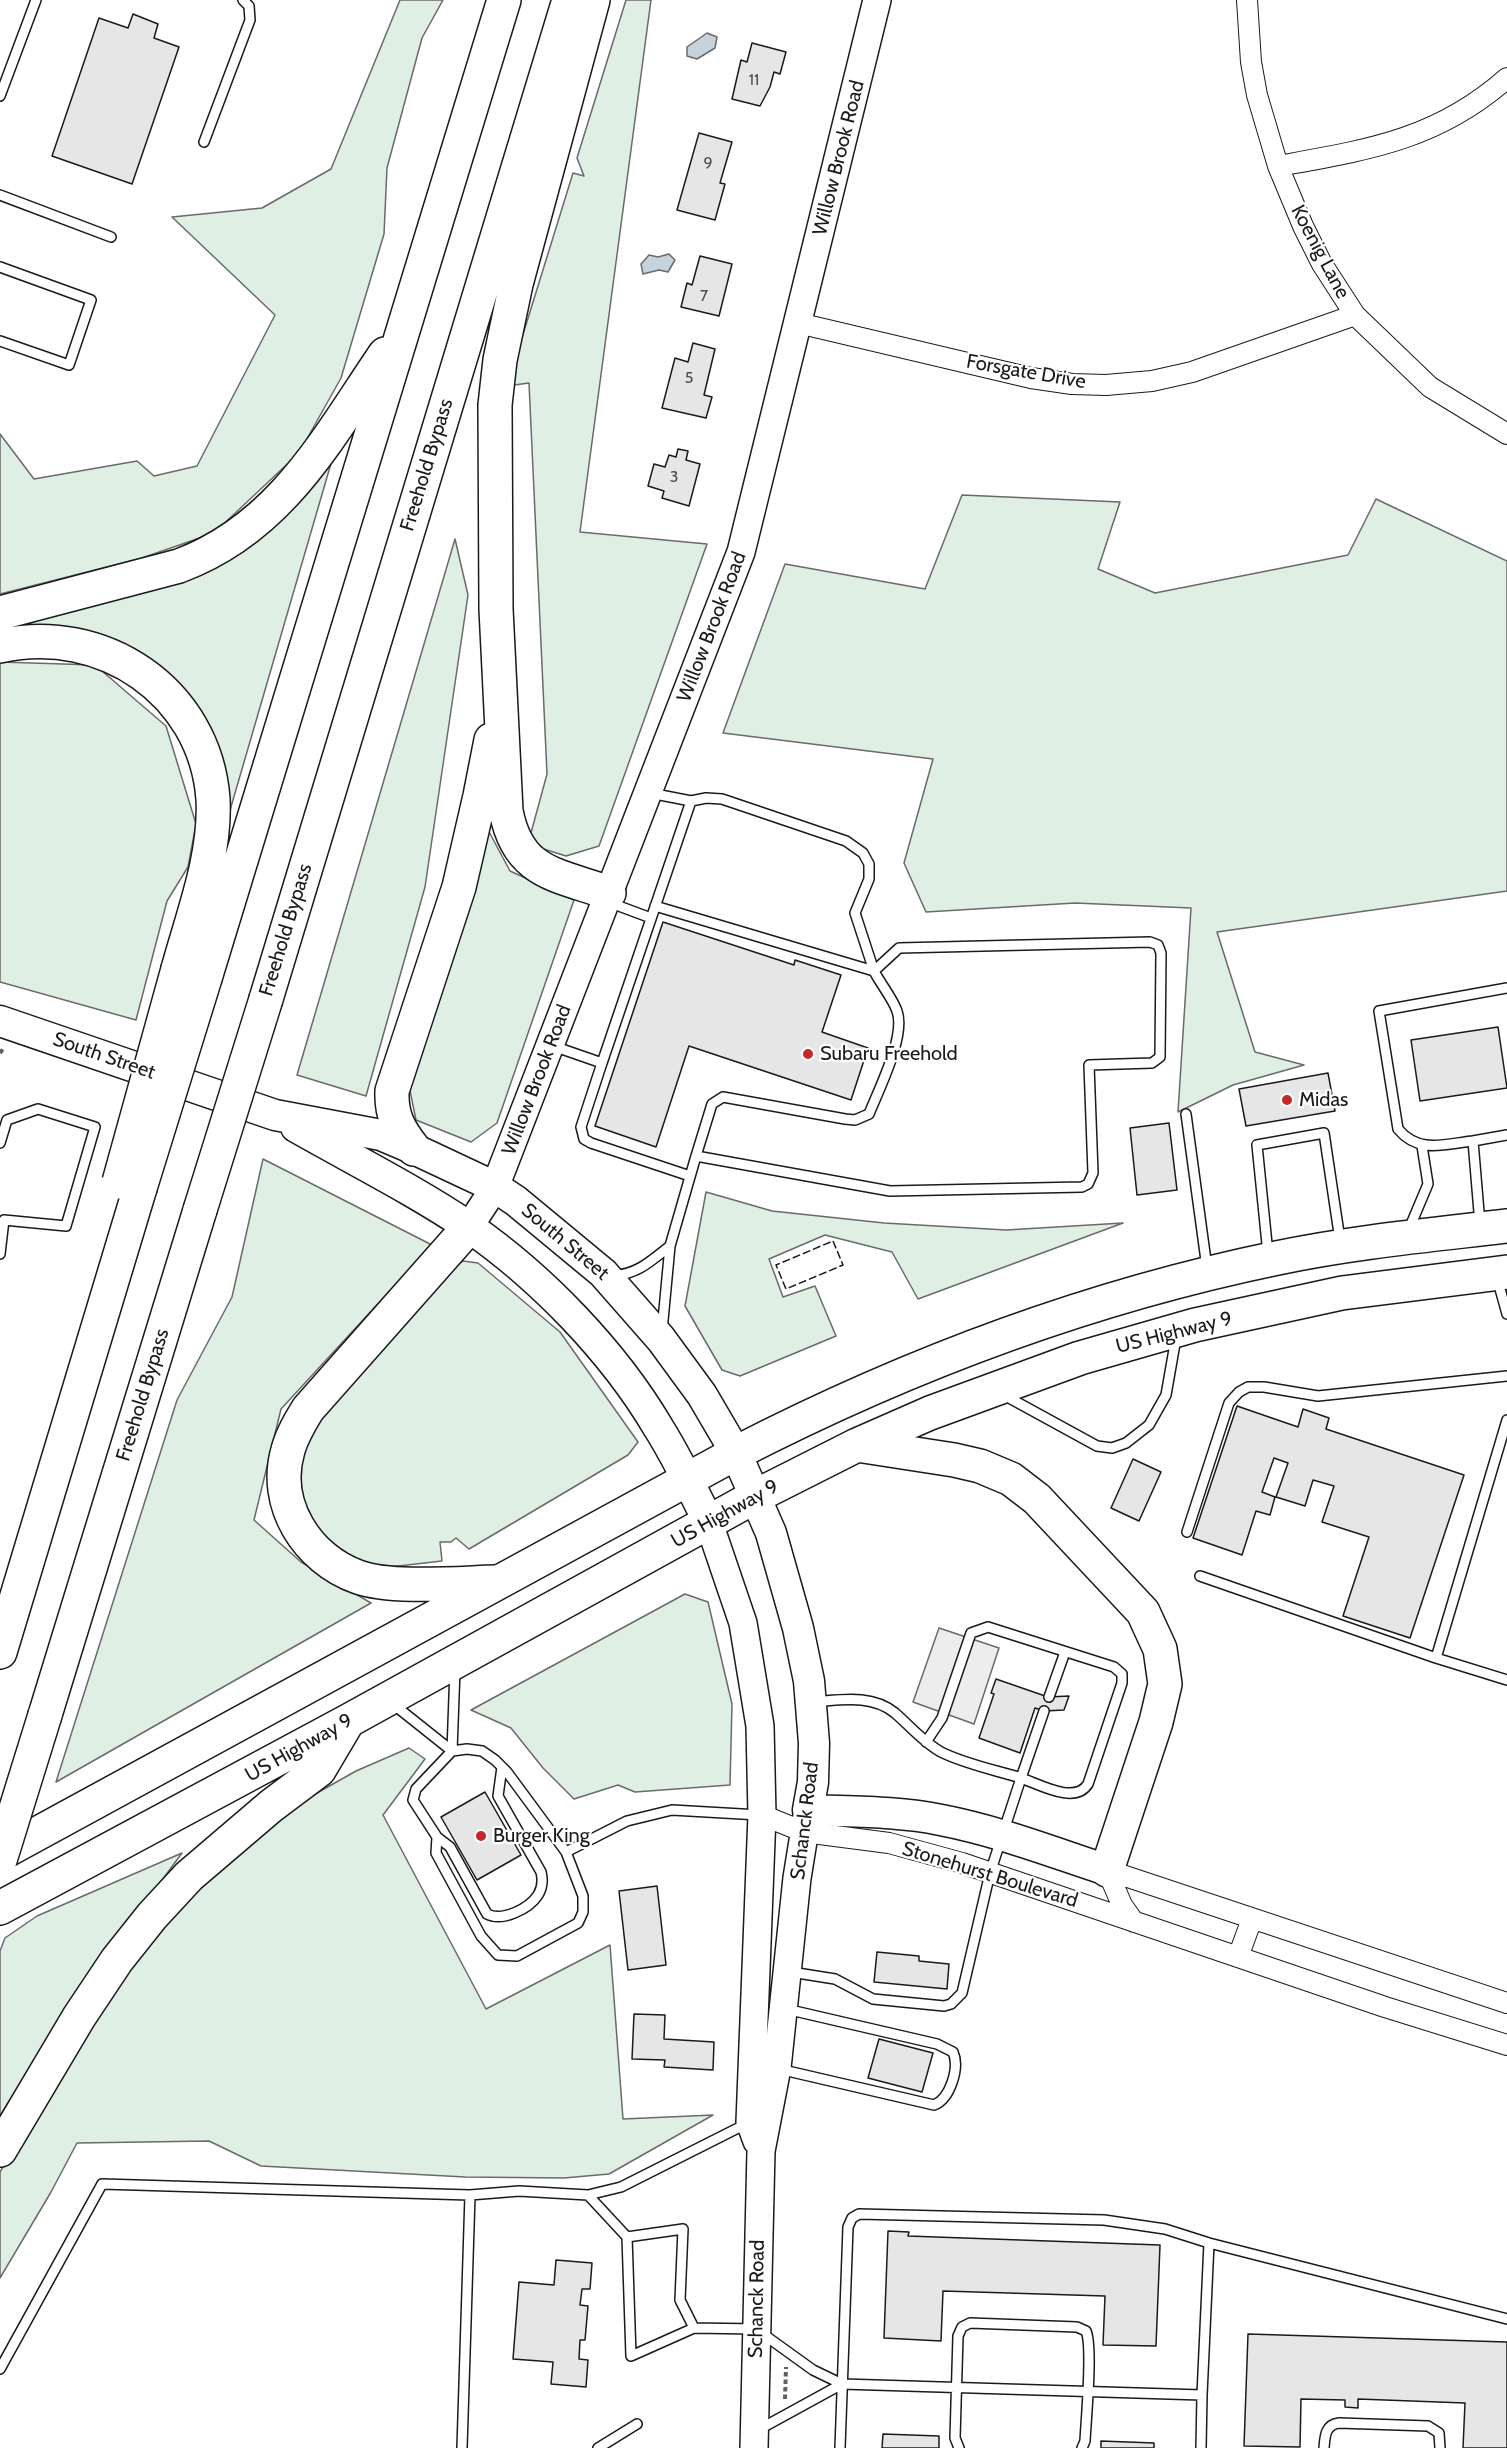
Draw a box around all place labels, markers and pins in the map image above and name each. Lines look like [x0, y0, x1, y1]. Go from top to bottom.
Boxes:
place label: Subaru Freehold [820, 1042, 958, 1066]
marker: Subaru Freehold [801, 1047, 815, 1061]
place label: Midas [1299, 1088, 1348, 1112]
marker: Midas [1280, 1093, 1294, 1107]
place label: Burger King [493, 1824, 590, 1848]
marker: Burger King [474, 1829, 488, 1843]

